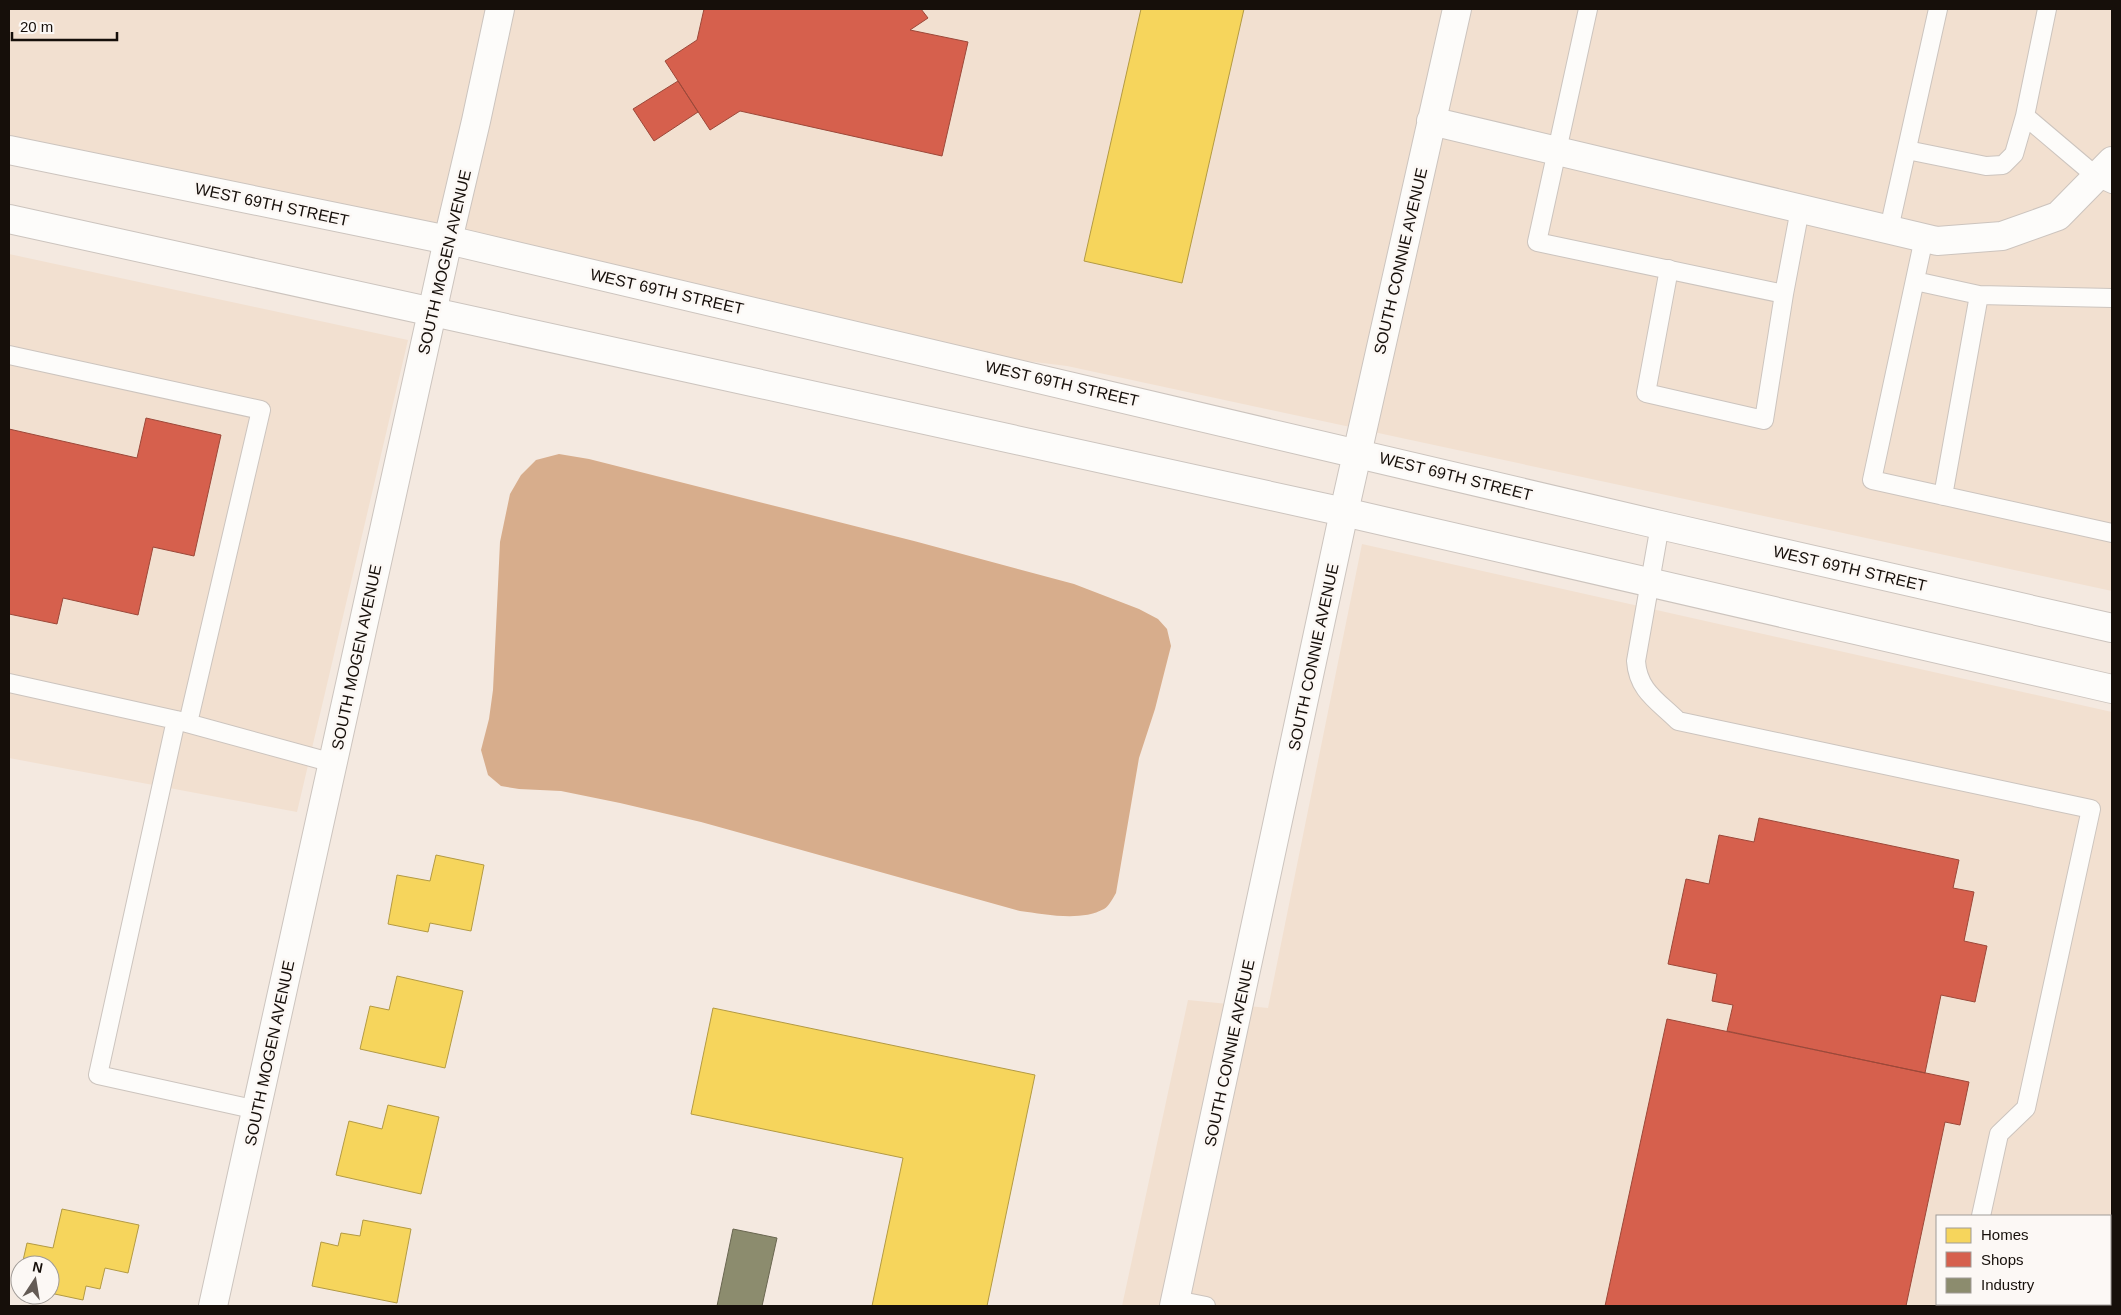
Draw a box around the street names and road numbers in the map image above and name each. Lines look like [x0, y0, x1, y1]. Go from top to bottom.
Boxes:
street label: SOUTH CONNIE AVENUE [1371, 166, 1430, 356]
street label: SOUTH MOGEN AVENUE [415, 168, 474, 356]
street label: WEST 69TH STREET [193, 180, 351, 229]
street label: WEST 69TH STREET [588, 266, 746, 317]
street label: WEST 69TH STREET [983, 358, 1141, 409]
street label: WEST 69TH STREET [1378, 449, 1534, 504]
street label: WEST 69TH STREET [1771, 543, 1929, 594]
street label: SOUTH CONNIE AVENUE [1285, 562, 1342, 752]
street label: SOUTH MOGEN AVENUE [329, 563, 384, 751]
street label: SOUTH CONNIE AVENUE [1201, 958, 1258, 1148]
street label: SOUTH MOGEN AVENUE [242, 959, 297, 1147]

